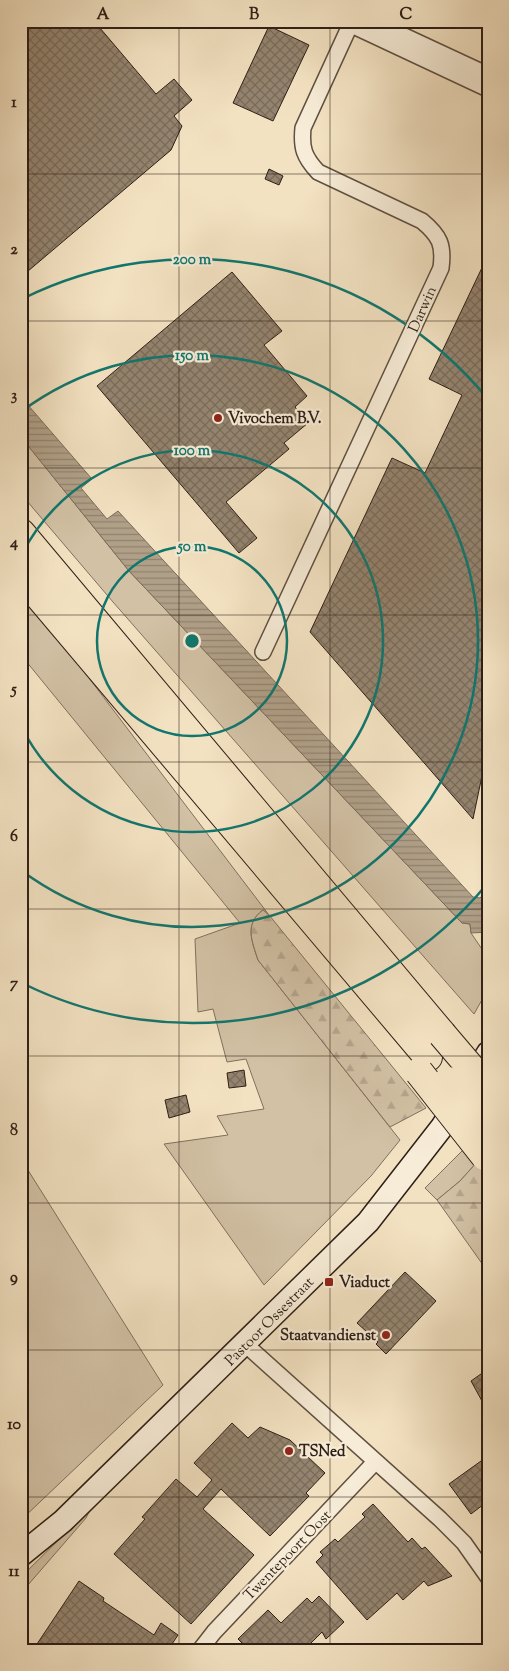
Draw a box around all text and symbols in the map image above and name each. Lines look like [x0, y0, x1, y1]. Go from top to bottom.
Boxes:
text: A [97, 4, 110, 27]
text: B [249, 4, 259, 27]
text: C [400, 4, 413, 27]
text: 1 [11, 92, 17, 115]
text: 2 [10, 239, 18, 262]
text: 200 m [173, 250, 212, 271]
street label: Darwin [404, 283, 443, 336]
text: 150 m [175, 346, 209, 367]
text: 3 [11, 385, 18, 408]
place label: Vivochem B.V. [228, 409, 322, 430]
marker: Vivochem B.V. [212, 412, 224, 424]
text: 100 m [174, 441, 211, 462]
text: 4 [9, 532, 18, 555]
text: 50 m [177, 537, 207, 558]
centre of rings [183, 632, 201, 650]
text: 5 [9, 679, 17, 702]
text: 6 [10, 826, 18, 849]
text: 7 [10, 973, 19, 996]
text: 8 [10, 1120, 18, 1143]
text: 9 [10, 1267, 18, 1290]
street label: Pastoor Ossestraat [221, 1273, 319, 1371]
place label: Viaduct [339, 1273, 391, 1294]
marker: Viaduct [323, 1276, 335, 1288]
place label: Staatvandienst [280, 1326, 377, 1347]
marker: Staatvandienst [380, 1329, 392, 1341]
text: 10 [7, 1414, 21, 1437]
place label: TSNed [299, 1442, 346, 1463]
marker: TSNed [283, 1445, 295, 1457]
street label: Twentepoort Oost [239, 1506, 337, 1606]
text: 11 [9, 1561, 20, 1584]

